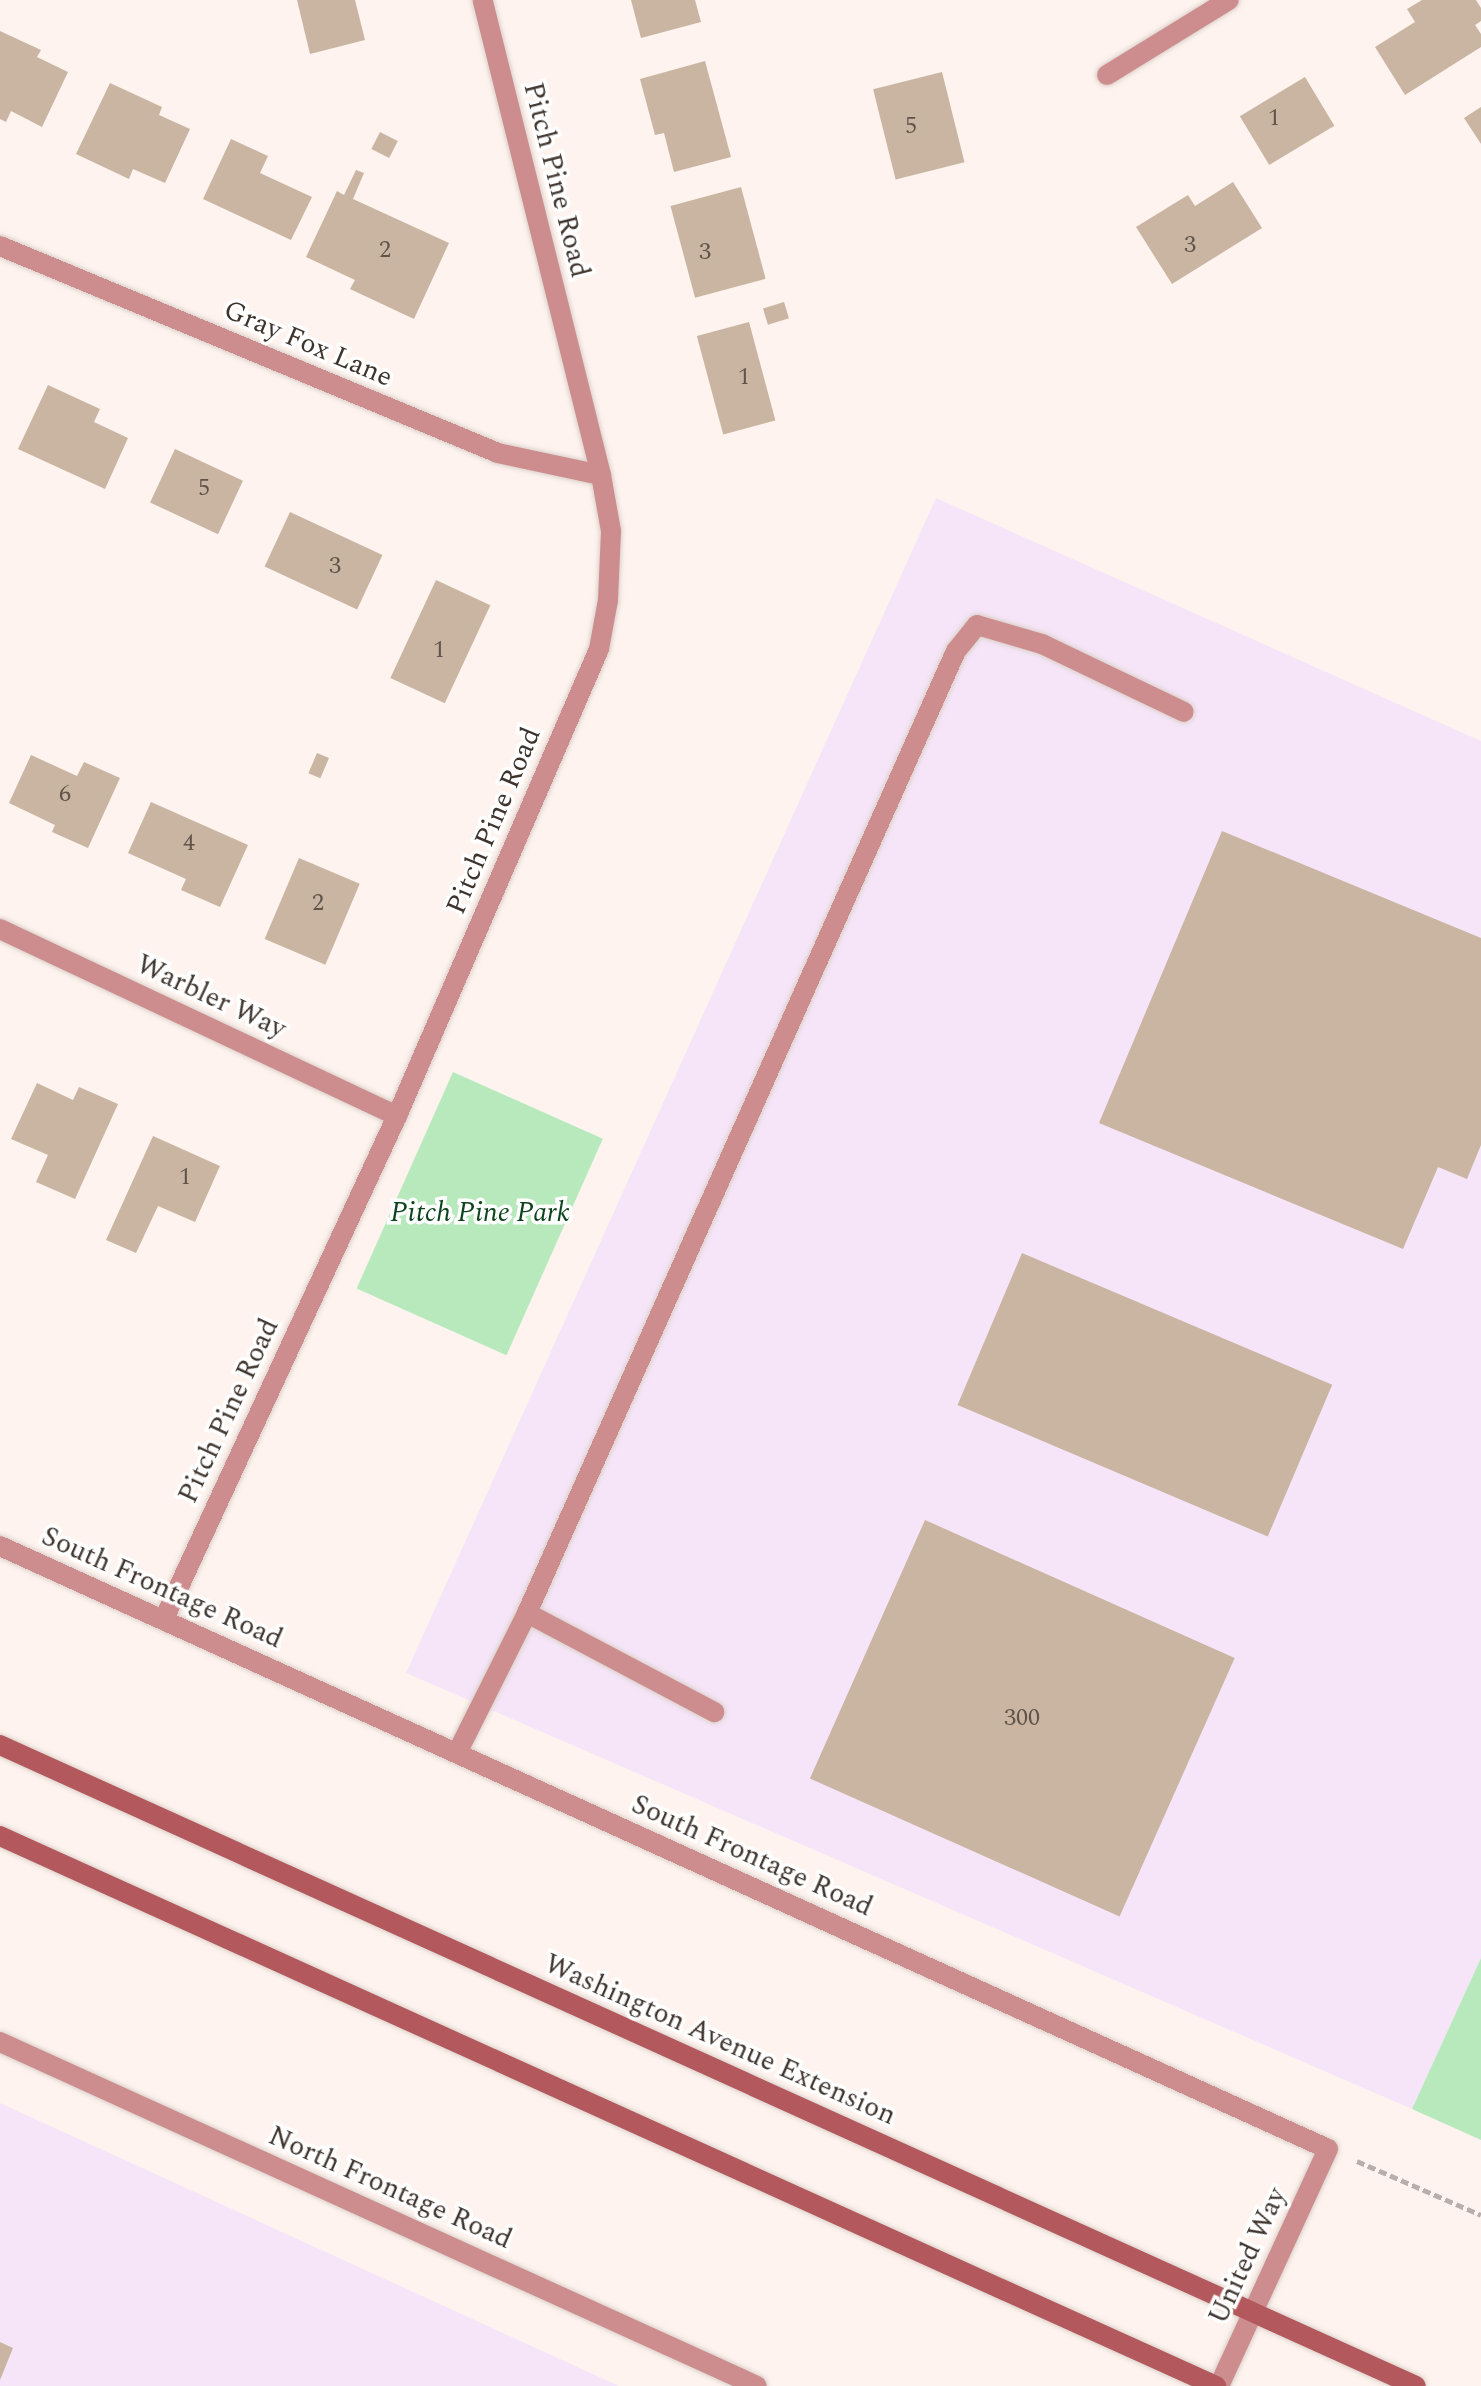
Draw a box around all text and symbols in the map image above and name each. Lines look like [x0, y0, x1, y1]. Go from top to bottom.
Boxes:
street label: Pitch Pine Road [516, 79, 596, 281]
house number: 1 [1268, 105, 1280, 133]
house number: 5 [905, 113, 917, 141]
house number: 3 [1184, 232, 1196, 260]
house number: 2 [379, 237, 391, 265]
house number: 3 [699, 239, 711, 267]
street label: Gray Fox Lane [218, 293, 398, 395]
house number: 1 [738, 364, 750, 392]
house number: 5 [198, 475, 210, 503]
house number: 3 [329, 553, 341, 581]
house number: 1 [433, 637, 445, 665]
street label: Pitch Pine Road [439, 722, 549, 920]
house number: 6 [59, 781, 71, 809]
house number: 4 [183, 830, 195, 858]
house number: 2 [312, 890, 324, 918]
street label: Warbler Way [131, 948, 291, 1046]
house number: 1 [179, 1164, 191, 1192]
park label: Pitch Pine Park [390, 1196, 570, 1230]
street label: Pitch Pine Road [172, 1313, 286, 1509]
street label: South Frontage Road [36, 1520, 288, 1656]
house number: 300 [1004, 1705, 1040, 1733]
street label: South Frontage Road [626, 1788, 878, 1924]
street label: Washington Avenue Extension [539, 1947, 901, 2133]
street label: North Frontage Road [263, 2119, 517, 2257]
street label: United Way [1202, 2182, 1294, 2330]

